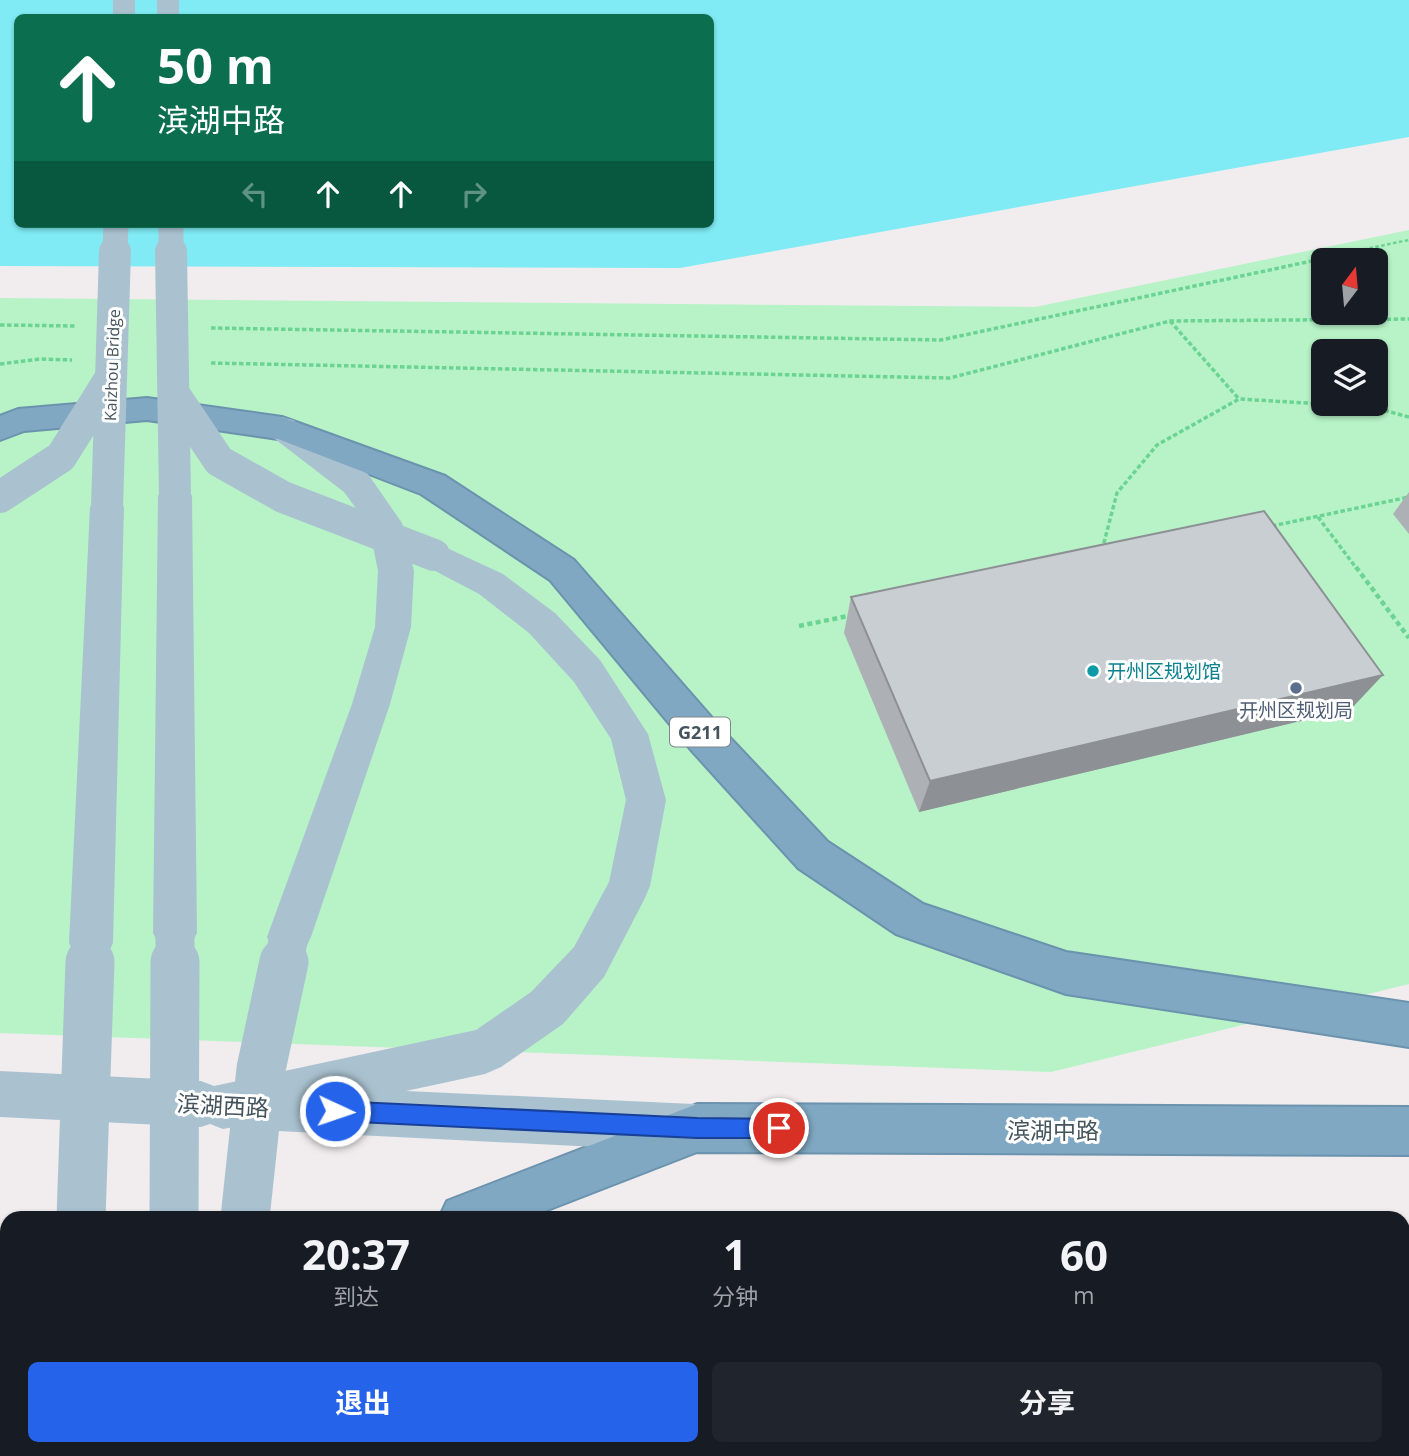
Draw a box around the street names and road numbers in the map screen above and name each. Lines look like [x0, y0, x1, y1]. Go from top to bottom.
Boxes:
street label: Kaizhou Bridge [99, 309, 125, 421]
road number: G211 [670, 718, 730, 746]
street label: 滨湖西路 [176, 1087, 270, 1123]
street label: 滨湖中路 [1007, 1114, 1099, 1146]

